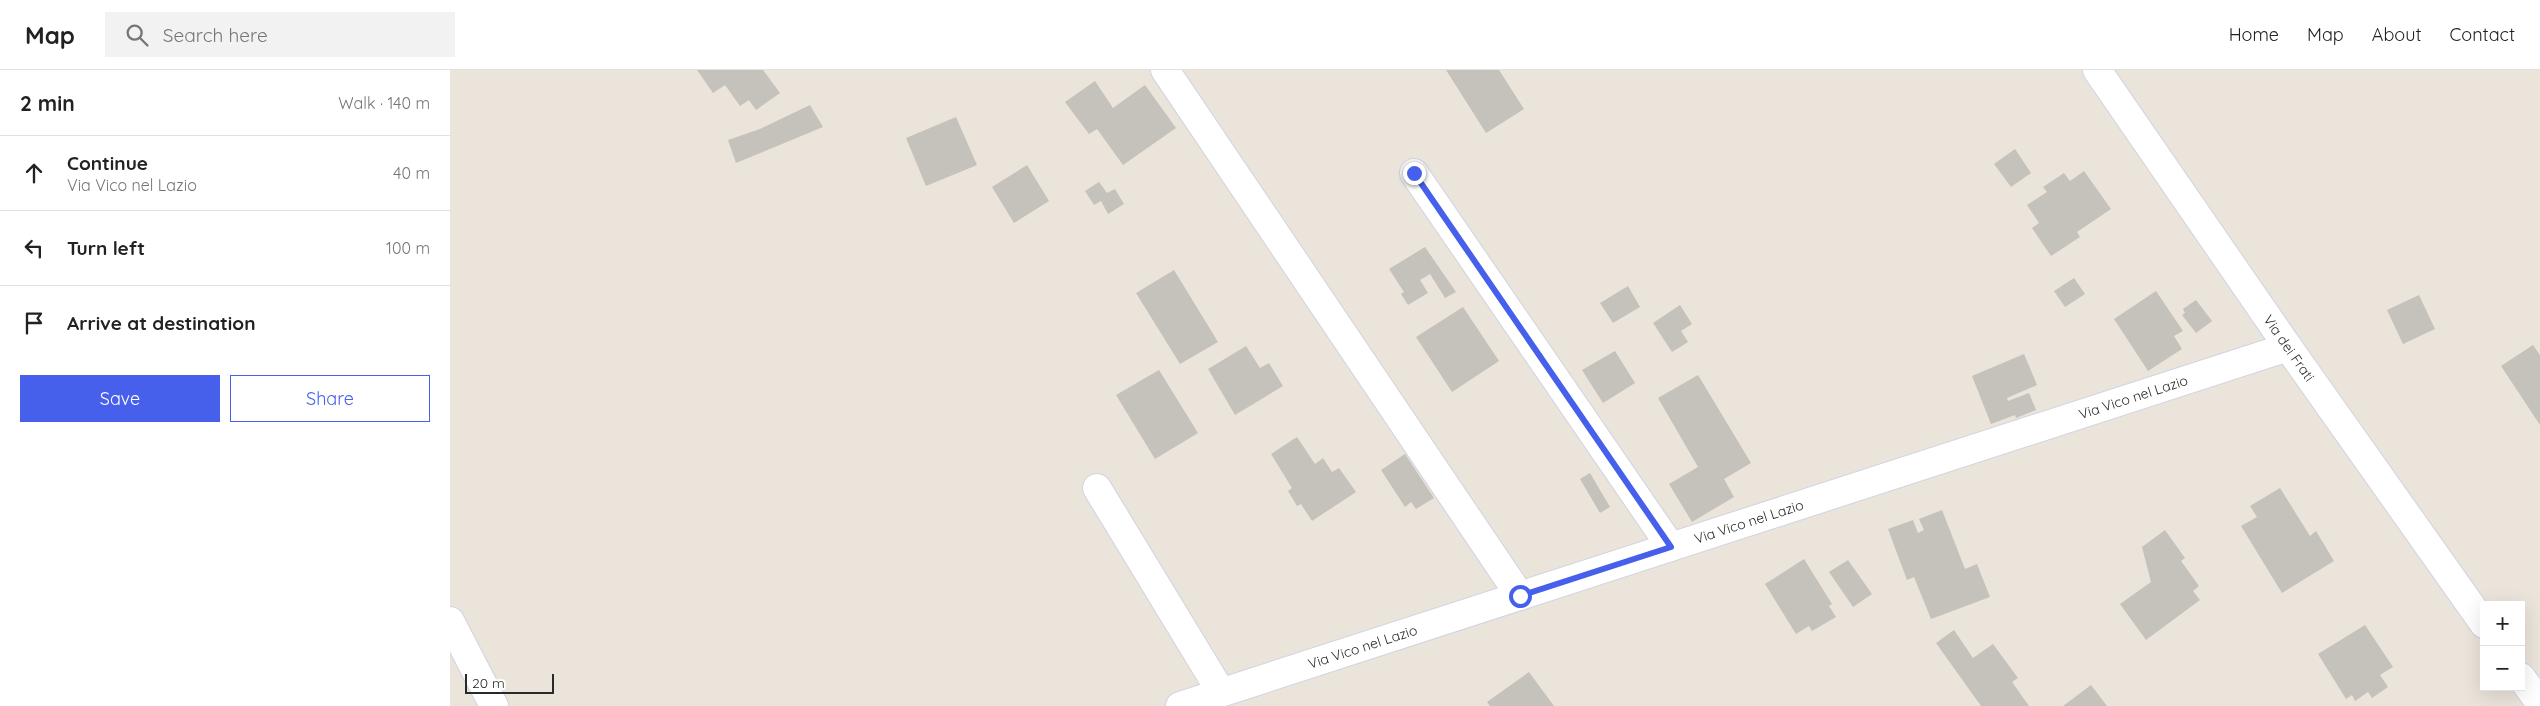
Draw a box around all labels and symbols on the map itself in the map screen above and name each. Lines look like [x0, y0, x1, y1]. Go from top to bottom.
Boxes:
route end [1403, 162, 1426, 185]
street label: Via dei Frati [2260, 311, 2319, 385]
street label: Via Vico nel Lazio [2076, 371, 2190, 423]
street label: Via Vico nel Lazio [1692, 496, 1806, 548]
route start [1509, 585, 1532, 608]
street label: Via Vico nel Lazio [1306, 621, 1420, 673]
scale bar [465, 671, 554, 694]

